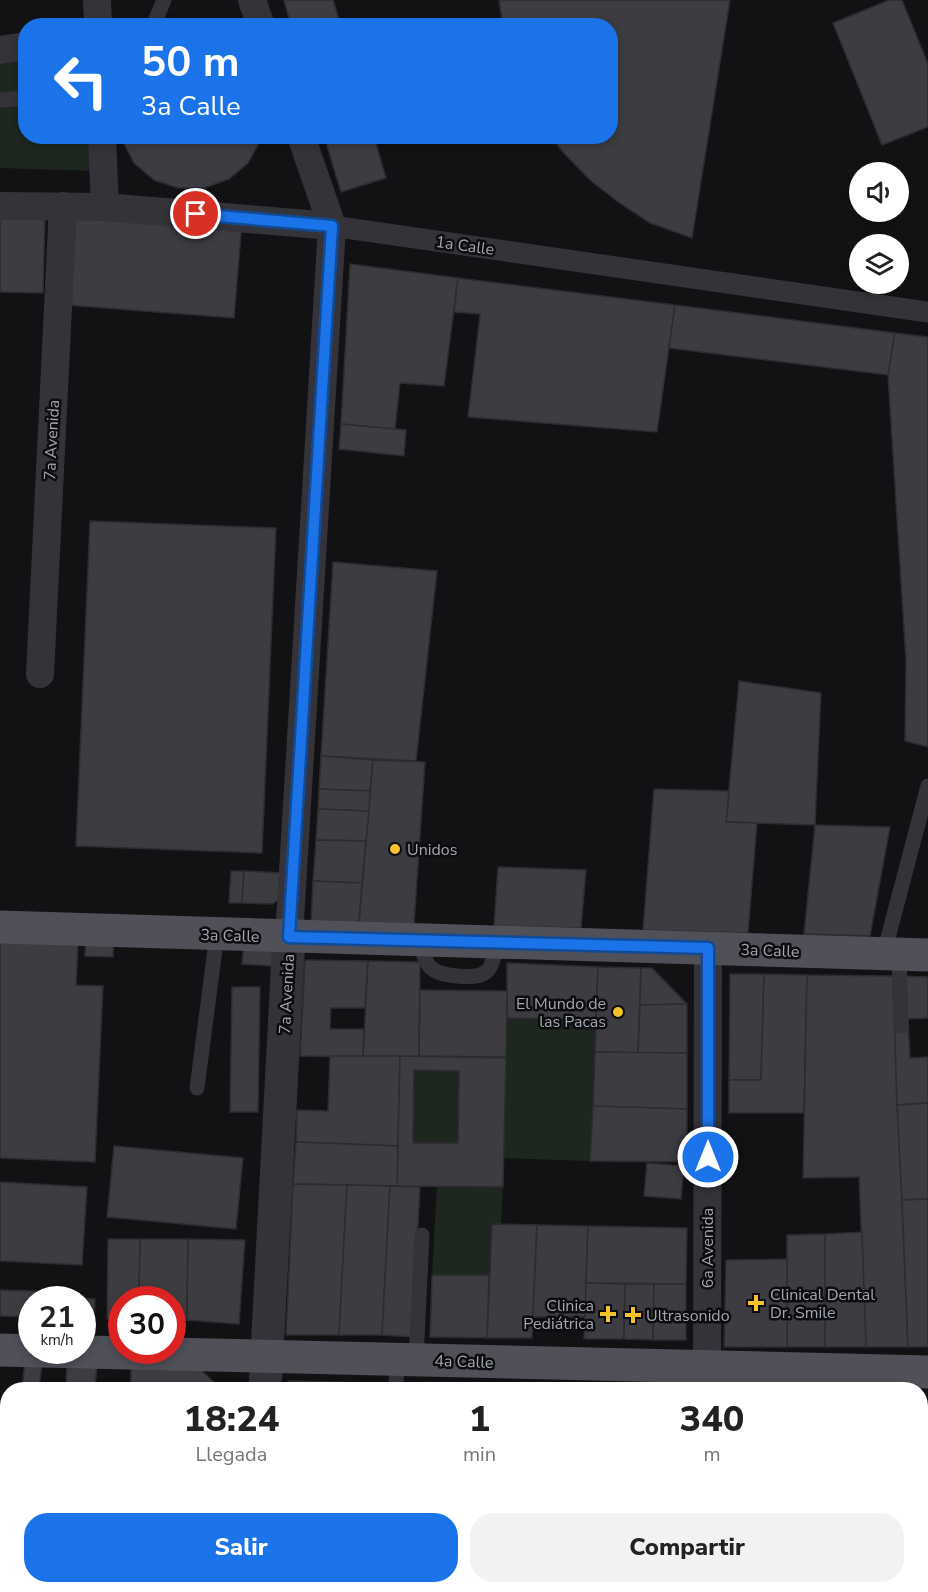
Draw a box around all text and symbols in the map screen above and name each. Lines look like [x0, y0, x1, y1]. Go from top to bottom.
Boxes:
text: 50 m [141, 34, 240, 91]
icon: left [42, 42, 120, 120]
text: 3a Calle [141, 88, 241, 125]
map controls [849, 162, 909, 294]
button: sound [849, 162, 909, 222]
pin [170, 188, 221, 239]
icon: arrive [179, 197, 212, 230]
street label: 1a Calle [434, 231, 496, 261]
button: layers [849, 234, 909, 294]
street label: 7a Avenida [39, 399, 65, 481]
place label: Unidos [407, 839, 457, 861]
marker: Unidos [388, 842, 402, 856]
street label: 3a Calle [200, 924, 260, 948]
street label: 3a Calle [740, 939, 800, 963]
street label: 7a Avenida [274, 953, 300, 1035]
place label: El Mundo de las Pacas [516, 993, 606, 1033]
marker: El Mundo de las Pacas [611, 1005, 625, 1019]
position arrow [676, 1125, 740, 1189]
street label: 6a Avenida [697, 1208, 719, 1288]
place label: Clinical Dental Dr. Smile [770, 1284, 875, 1324]
speed limit sign: 30 [108, 1286, 186, 1364]
marker: Clinical Dental Dr. Smile [747, 1294, 765, 1312]
place label: Clinica Pediátrica [523, 1295, 594, 1335]
text: 21 [39, 1297, 75, 1338]
marker: Clinica Pediátrica [599, 1305, 617, 1323]
place label: Ultrasonido [646, 1305, 730, 1327]
marker: Ultrasonido [624, 1306, 642, 1324]
text: km/h [40, 1330, 74, 1350]
street label: 4a Calle [434, 1350, 494, 1374]
text: 18:24 [184, 1395, 279, 1444]
text: 1 [469, 1395, 490, 1444]
text: 340 [680, 1395, 744, 1444]
text: Llegada [195, 1441, 267, 1468]
text: min [463, 1441, 496, 1468]
text: m [703, 1441, 721, 1468]
button: Salir [24, 1513, 458, 1582]
button: Compartir [470, 1513, 904, 1582]

